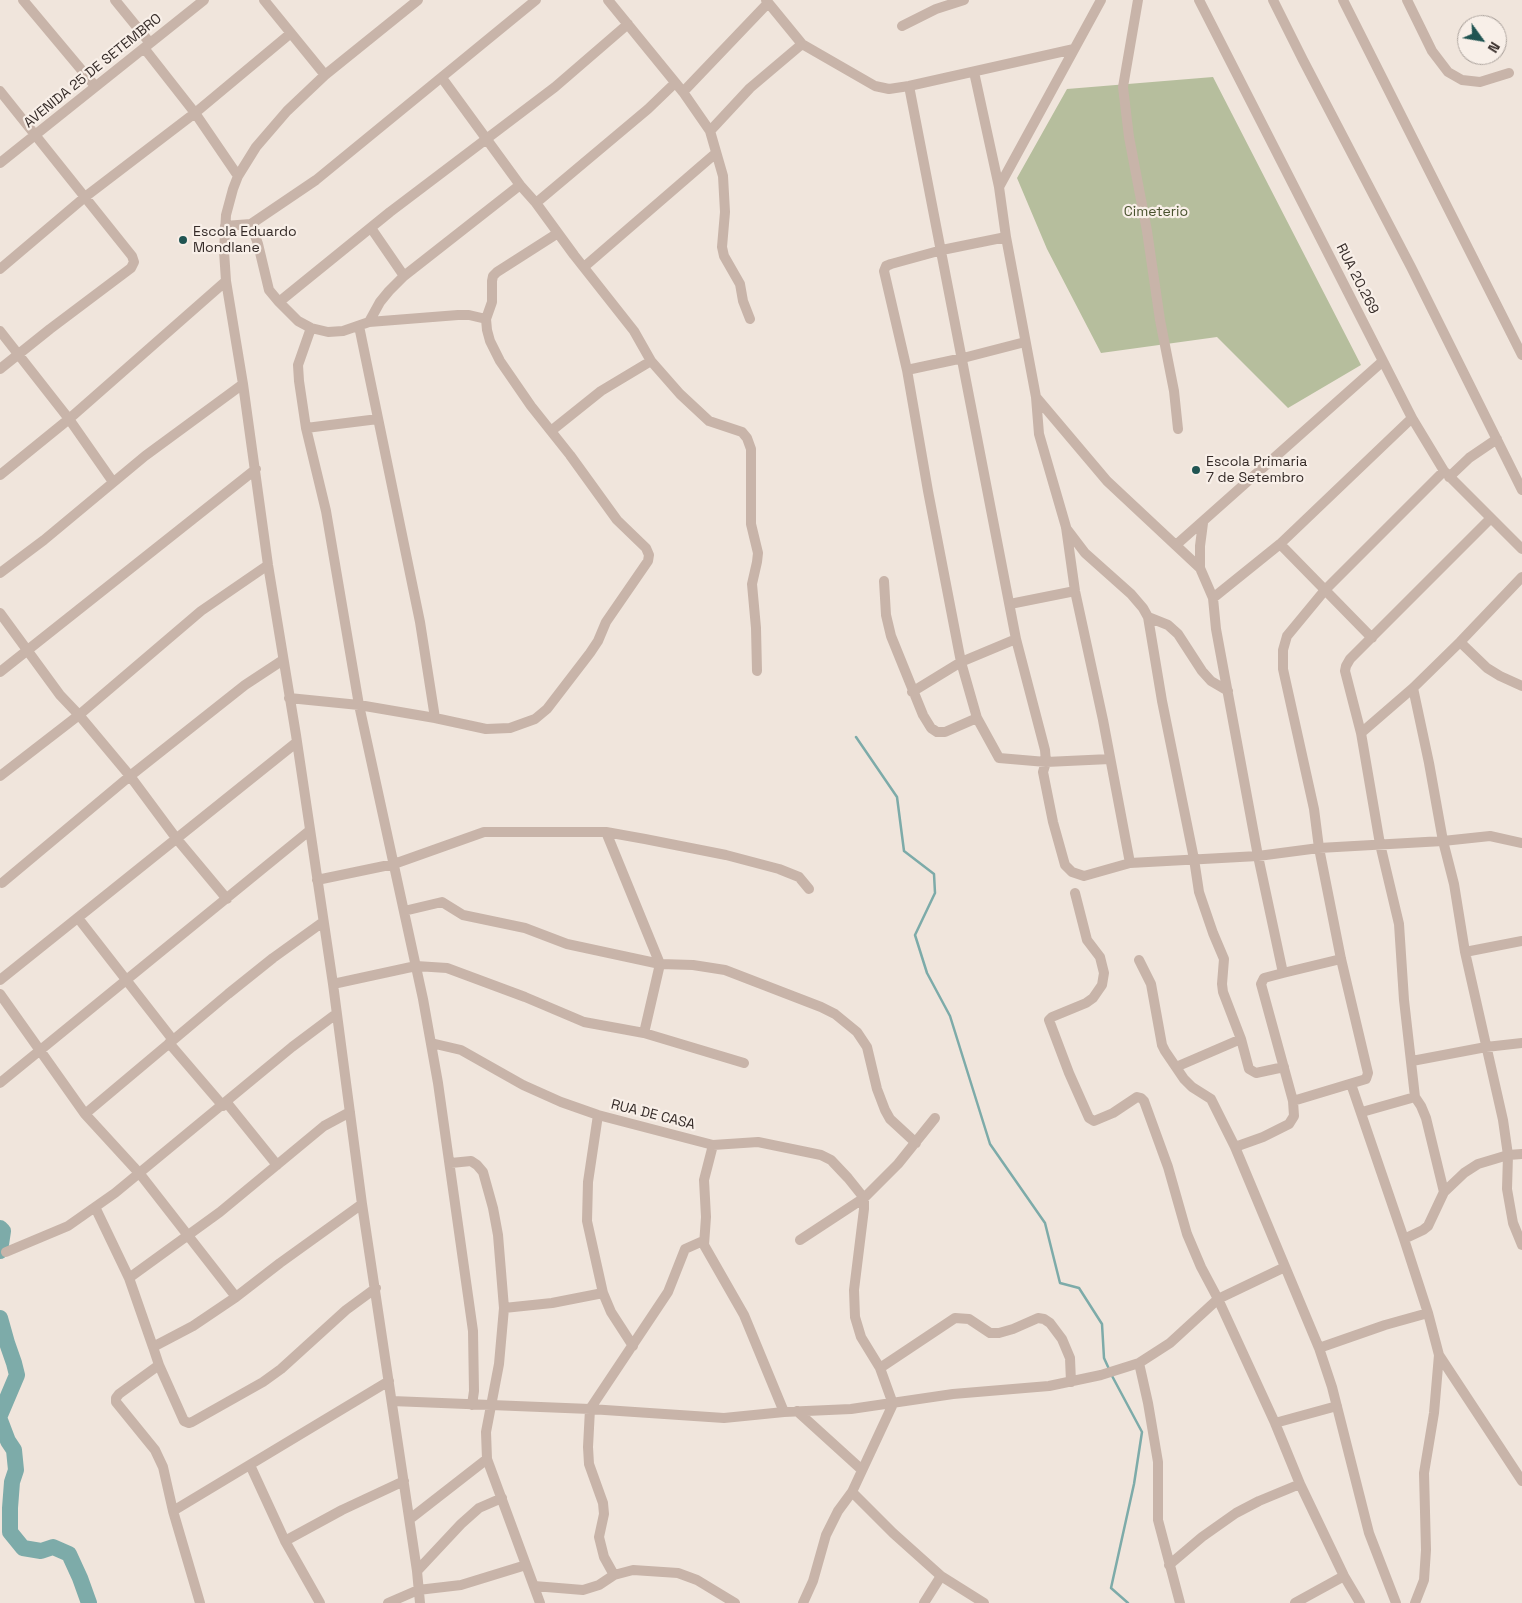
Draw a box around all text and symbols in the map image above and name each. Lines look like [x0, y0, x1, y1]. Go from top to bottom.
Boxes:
street label: AVENIDA 25 DE SETEMBRO [21, 10, 165, 132]
north arrow [1457, 15, 1507, 65]
text: N [1484, 39, 1504, 56]
park label: Cimeterio [1124, 204, 1188, 220]
place label: Escola Eduardo Mondlane [193, 224, 297, 256]
marker: Escola Eduardo Mondlane [177, 234, 189, 246]
street label: RUA 20.269 [1332, 241, 1382, 317]
place label: Escola Primaria 7 de Setembro [1206, 454, 1307, 487]
marker: Escola Primaria 7 de Setembro [1190, 464, 1202, 476]
street label: RUA DE CASA [609, 1096, 697, 1134]

